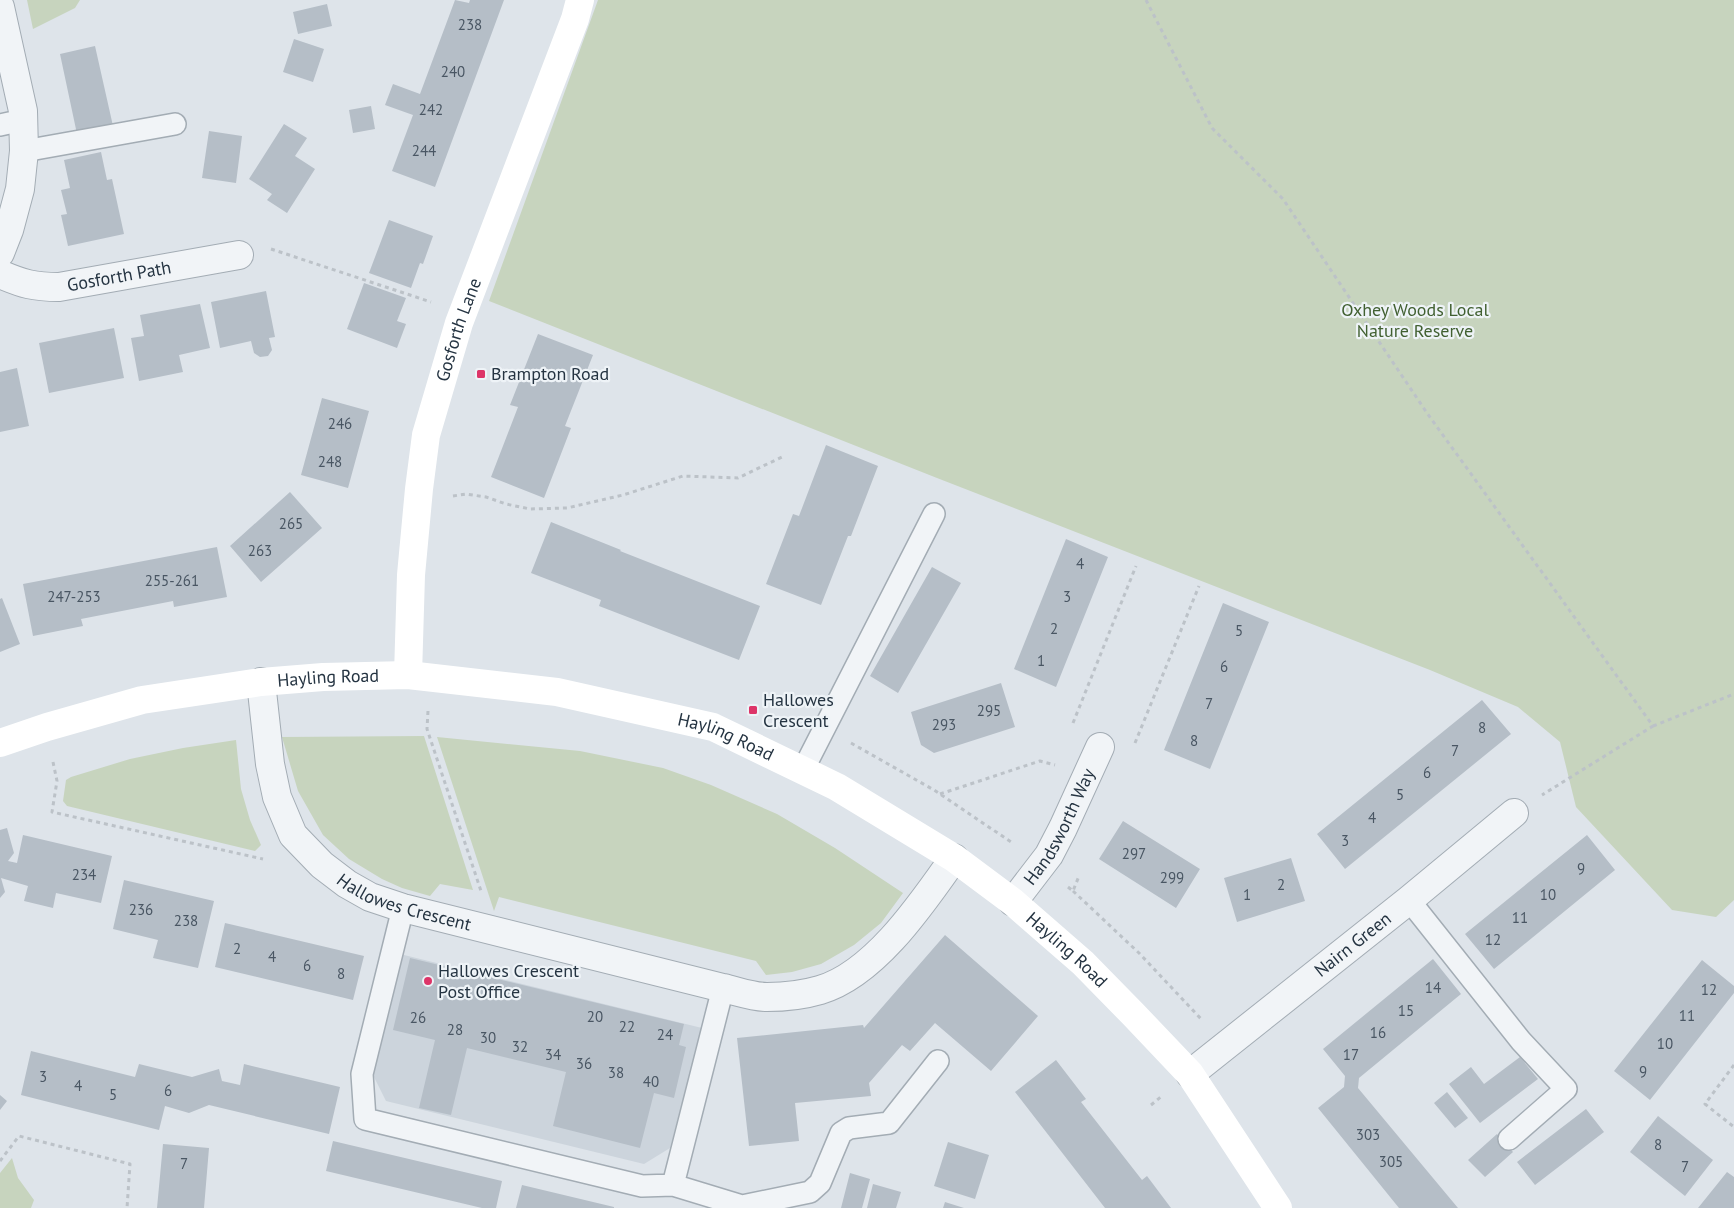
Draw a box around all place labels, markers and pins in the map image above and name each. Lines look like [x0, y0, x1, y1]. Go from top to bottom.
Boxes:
place label: Brampton Road [491, 362, 609, 385]
marker: Brampton Road [475, 368, 487, 380]
place label: Hallowes Crescent [763, 688, 834, 732]
marker: Hallowes Crescent [747, 704, 759, 716]
place label: Hallowes Crescent Post Office [438, 959, 579, 1003]
marker: Hallowes Crescent Post Office [422, 975, 434, 987]

